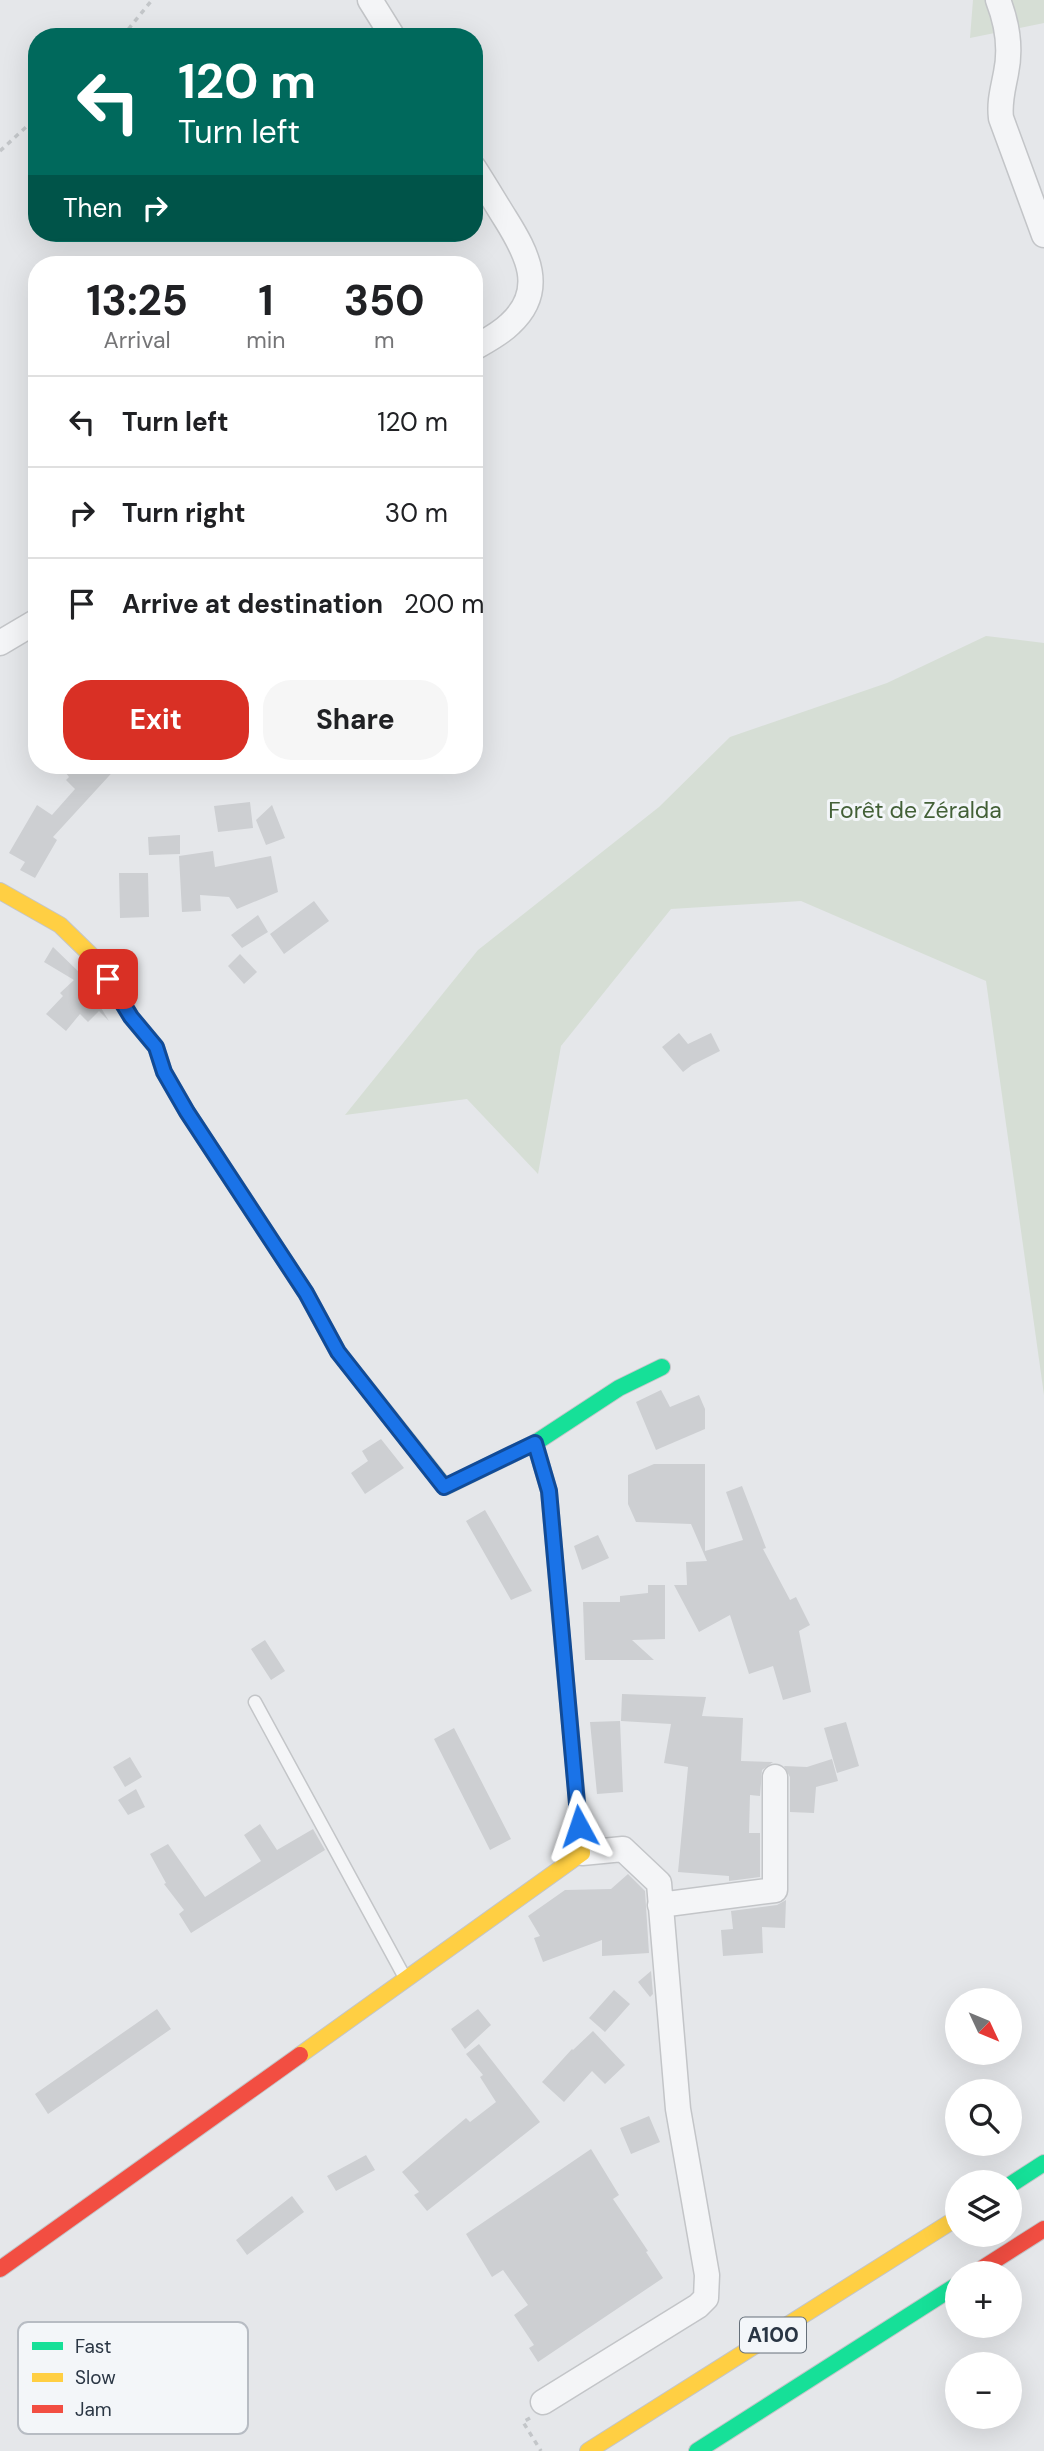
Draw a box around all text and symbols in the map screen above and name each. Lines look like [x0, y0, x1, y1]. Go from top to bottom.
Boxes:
text: 120 m [178, 49, 316, 113]
icon: left [63, 56, 154, 147]
text: Turn left [178, 111, 300, 153]
icon: right [136, 189, 174, 227]
text: Then [63, 191, 122, 225]
text: 13:25 [86, 273, 188, 328]
text: 1 [258, 273, 273, 328]
text: 350 [344, 273, 425, 328]
text: Arrival [104, 325, 171, 355]
text: min [246, 325, 285, 355]
text: m [374, 325, 394, 355]
icon: left [63, 403, 101, 441]
text: Turn left [122, 405, 229, 439]
text: 120 m [377, 405, 448, 439]
icon: right [63, 494, 101, 532]
text: Turn right [122, 496, 246, 530]
text: 30 m [385, 496, 448, 530]
icon: arrive [63, 585, 101, 623]
text: Arrive at destination [122, 587, 383, 621]
text: 200 m [404, 587, 484, 621]
button: Exit [63, 680, 249, 760]
button: Share [263, 680, 448, 760]
park label: Forêt de Zéralda [828, 795, 1002, 825]
pin [78, 949, 138, 1009]
icon: arrive [89, 960, 127, 998]
position arrow [542, 1789, 616, 1863]
north arrow [945, 1988, 1022, 2065]
map controls [945, 1988, 1022, 2429]
button: search [945, 2079, 1022, 2156]
button: layers [945, 2170, 1022, 2247]
button: + [945, 2261, 1022, 2338]
road number: A100 [740, 2318, 806, 2352]
legend [18, 2322, 248, 2434]
text: Fast [75, 2334, 111, 2359]
button: − [945, 2352, 1022, 2429]
text: Slow [75, 2365, 116, 2390]
text: Jam [75, 2397, 112, 2422]

